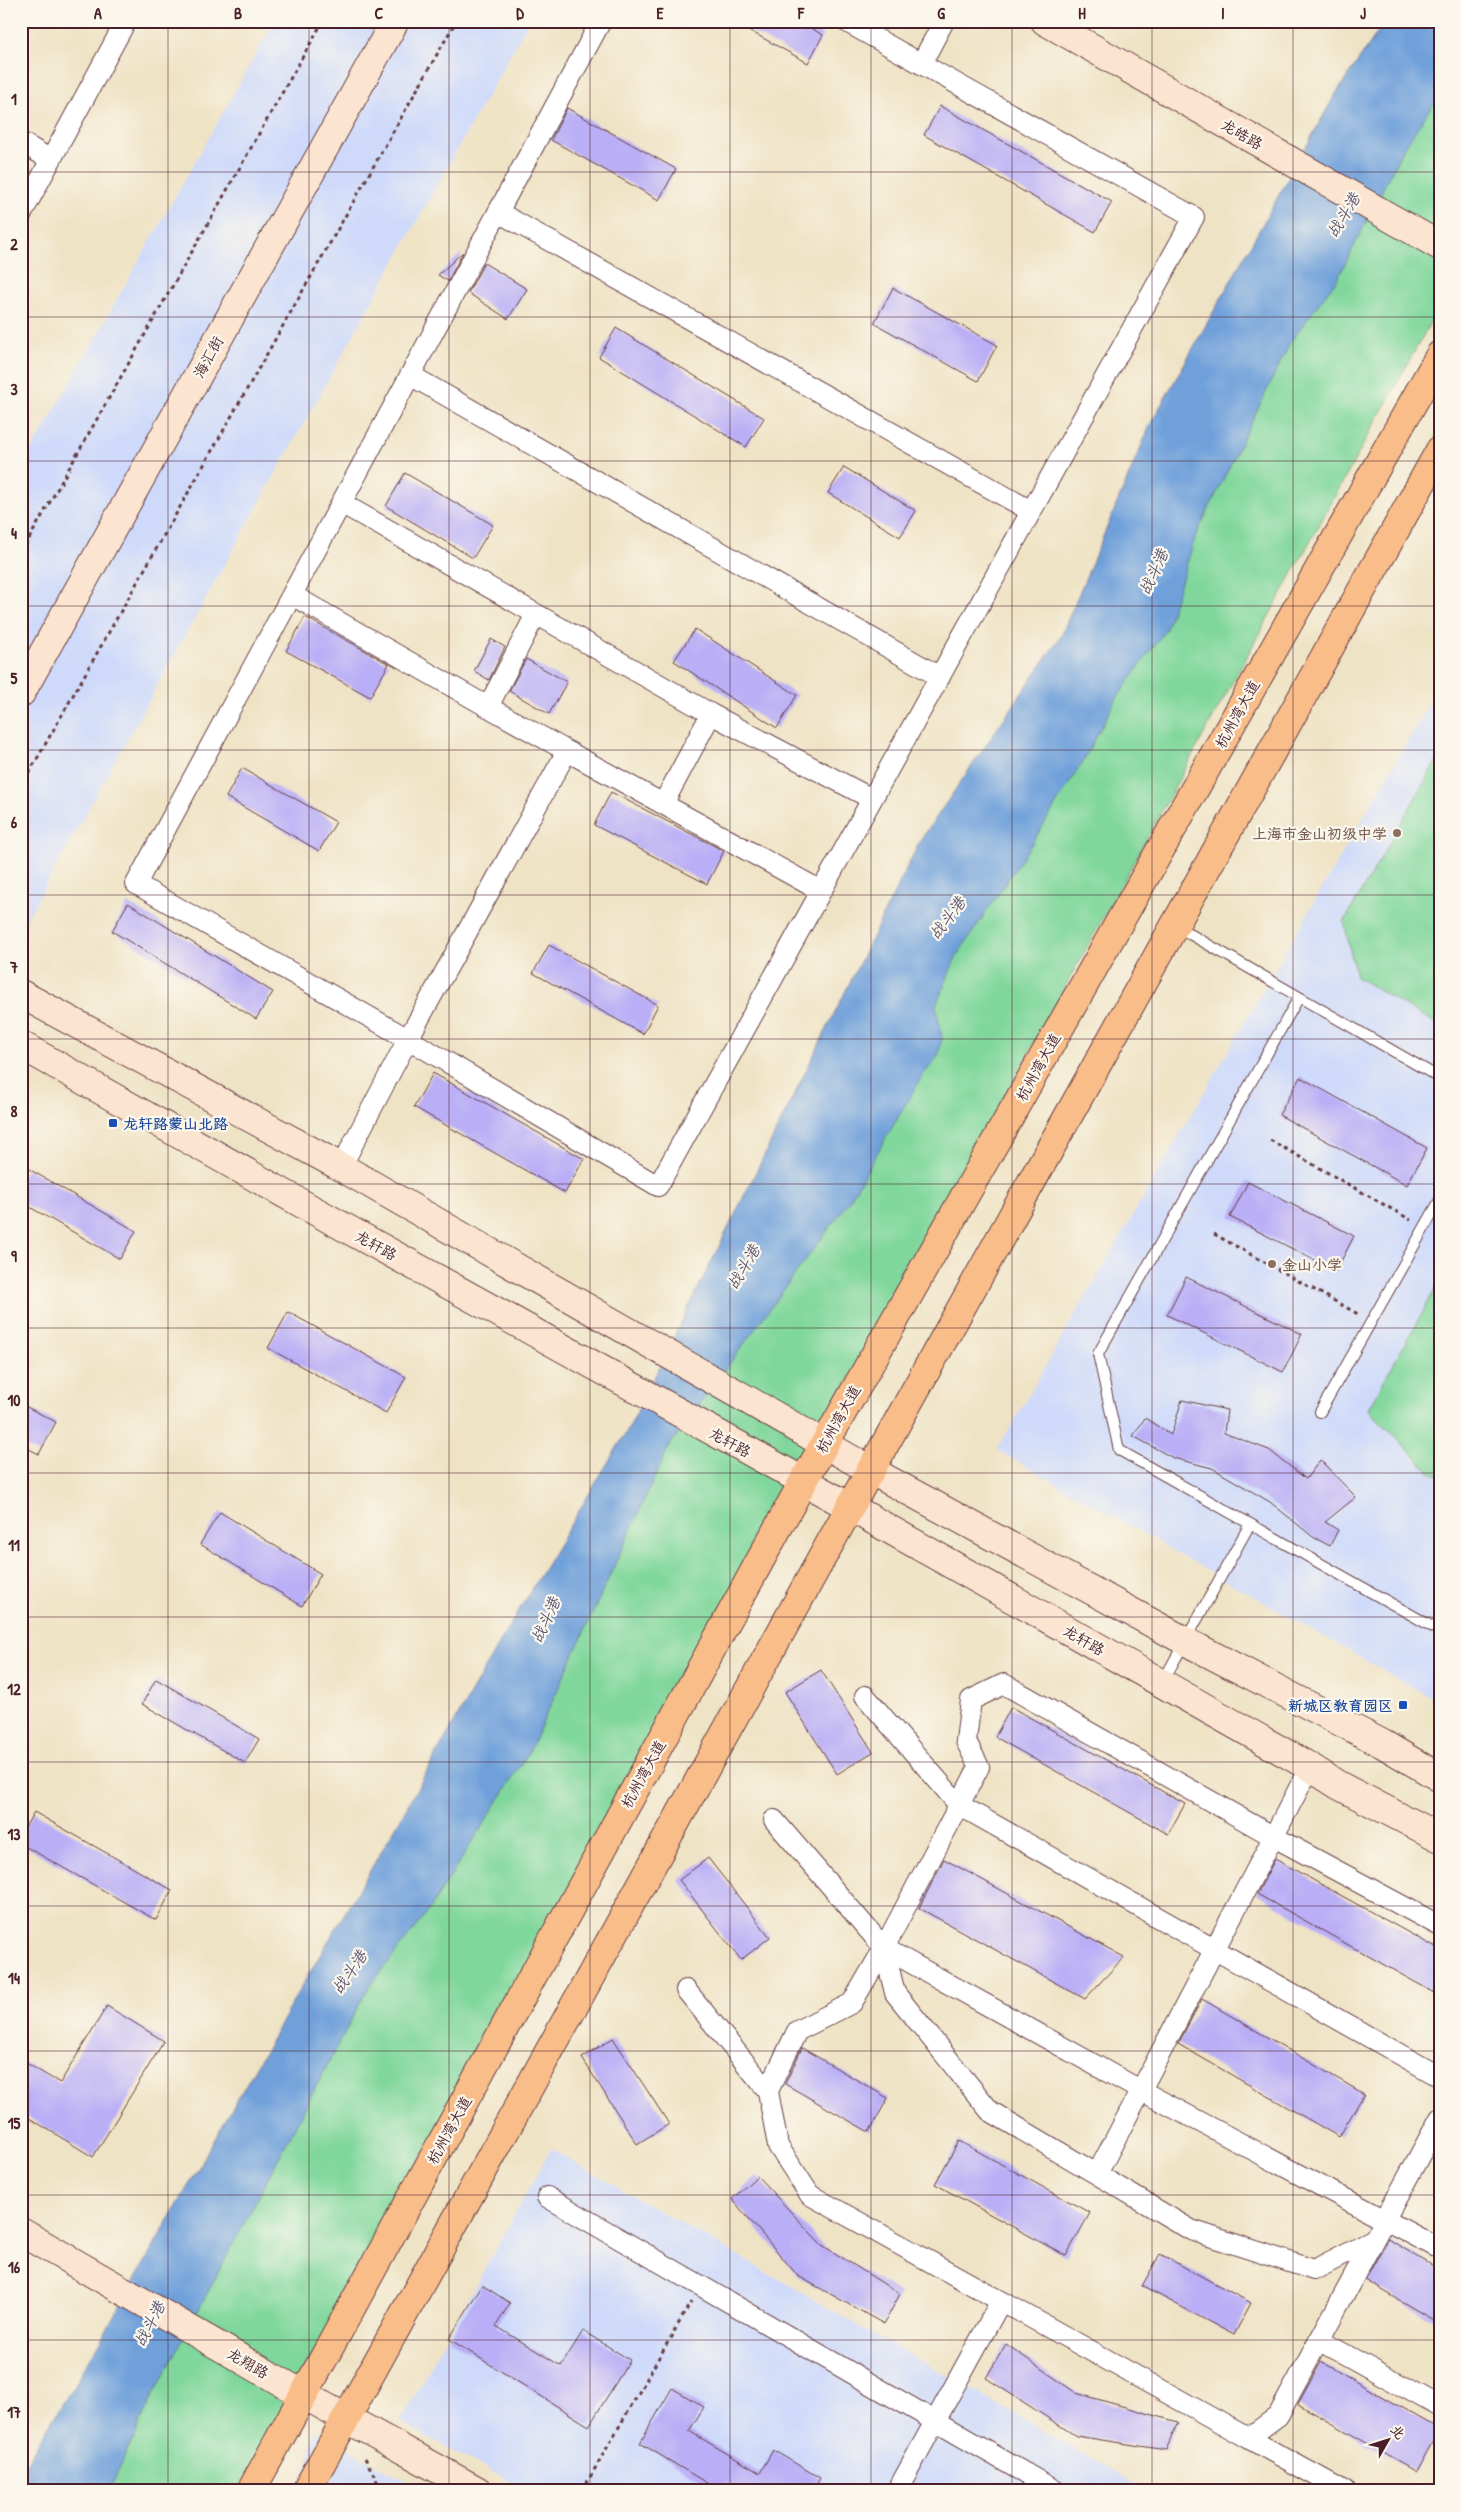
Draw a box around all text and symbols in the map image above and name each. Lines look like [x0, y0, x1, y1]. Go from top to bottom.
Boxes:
text: A [94, 2, 102, 24]
text: B [234, 2, 242, 24]
text: C [375, 2, 384, 24]
text: D [516, 2, 524, 24]
text: E [656, 2, 664, 24]
text: F [797, 2, 805, 24]
text: G [937, 2, 945, 24]
text: H [1078, 2, 1086, 24]
text: I [1221, 2, 1225, 24]
text: J [1360, 2, 1366, 24]
text: 1 [11, 88, 17, 110]
street label: 龙皓路 [1217, 114, 1267, 154]
water label: 战斗港 [1321, 187, 1366, 241]
text: 2 [10, 233, 18, 255]
street label: 海汇街 [188, 332, 228, 382]
text: 3 [10, 378, 18, 400]
text: 4 [11, 522, 17, 544]
water label: 战斗港 [1133, 544, 1174, 598]
text: 5 [11, 667, 18, 689]
street label: 杭州湾大道 [1210, 676, 1264, 752]
text: 6 [11, 811, 18, 833]
place label: 上海市金山初级中学 [1252, 823, 1387, 844]
marker: 上海市金山初级中学 [1391, 827, 1403, 839]
water label: 战斗港 [924, 891, 971, 944]
text: 7 [9, 956, 18, 978]
street label: 杭州湾大道 [1011, 1029, 1065, 1105]
text: 8 [11, 1100, 18, 1122]
place label: 龙轩路蒙山北路 [123, 1113, 228, 1134]
marker: 龙轩路蒙山北路 [107, 1117, 119, 1129]
street label: 龙轩路 [351, 1225, 401, 1265]
water label: 战斗港 [721, 1239, 766, 1293]
text: 9 [11, 1245, 17, 1267]
place label: 金山小学 [1282, 1254, 1342, 1275]
marker: 金山小学 [1266, 1258, 1278, 1270]
street label: 杭州湾大道 [811, 1381, 865, 1457]
text: 10 [8, 1389, 20, 1411]
street label: 龙轩路 [705, 1422, 755, 1462]
text: 11 [8, 1534, 20, 1556]
water label: 战斗港 [525, 1592, 566, 1646]
street label: 龙轩路 [1059, 1620, 1109, 1660]
text: 12 [7, 1678, 21, 1700]
place label: 新城区教育园区 [1288, 1695, 1393, 1716]
marker: 新城区教育园区 [1397, 1699, 1409, 1711]
street label: 杭州湾大道 [616, 1736, 670, 1812]
text: 13 [8, 1823, 20, 1845]
water label: 战斗港 [326, 1944, 373, 1998]
text: 14 [8, 1967, 20, 1989]
street label: 杭州湾大道 [422, 2092, 476, 2168]
text: 15 [8, 2112, 21, 2134]
text: 16 [8, 2256, 21, 2278]
water label: 战斗港 [128, 2296, 171, 2350]
street label: 龙翔路 [223, 2343, 273, 2383]
text: 17 [7, 2401, 21, 2423]
north arrow [1364, 2414, 1414, 2464]
text: 北 [1387, 2420, 1410, 2443]

